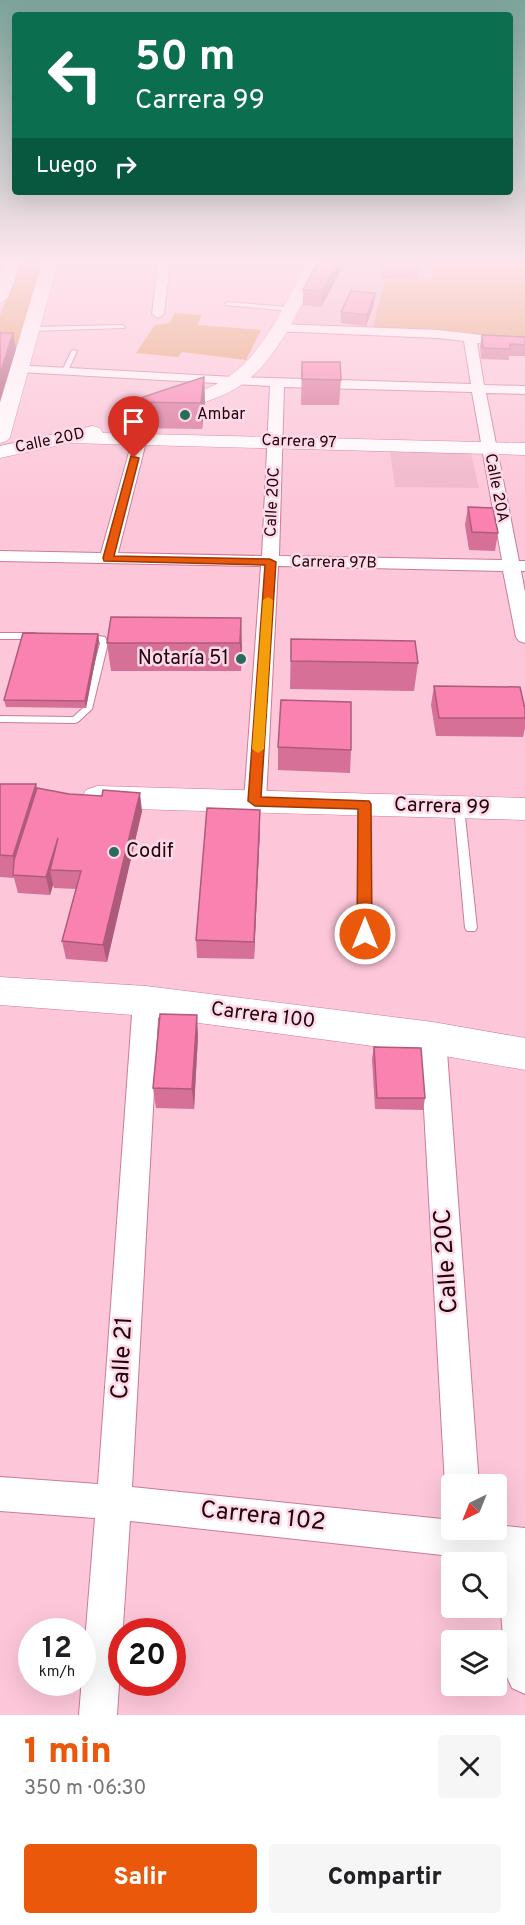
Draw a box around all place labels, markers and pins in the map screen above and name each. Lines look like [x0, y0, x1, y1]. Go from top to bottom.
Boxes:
pin [108, 396, 159, 458]
place label: Ambar [197, 405, 245, 425]
marker: Ambar [178, 408, 192, 422]
place label: Notaría 51 [138, 646, 229, 672]
marker: Notaría 51 [234, 652, 248, 666]
place label: Codif [126, 839, 174, 865]
marker: Codif [107, 845, 121, 859]

